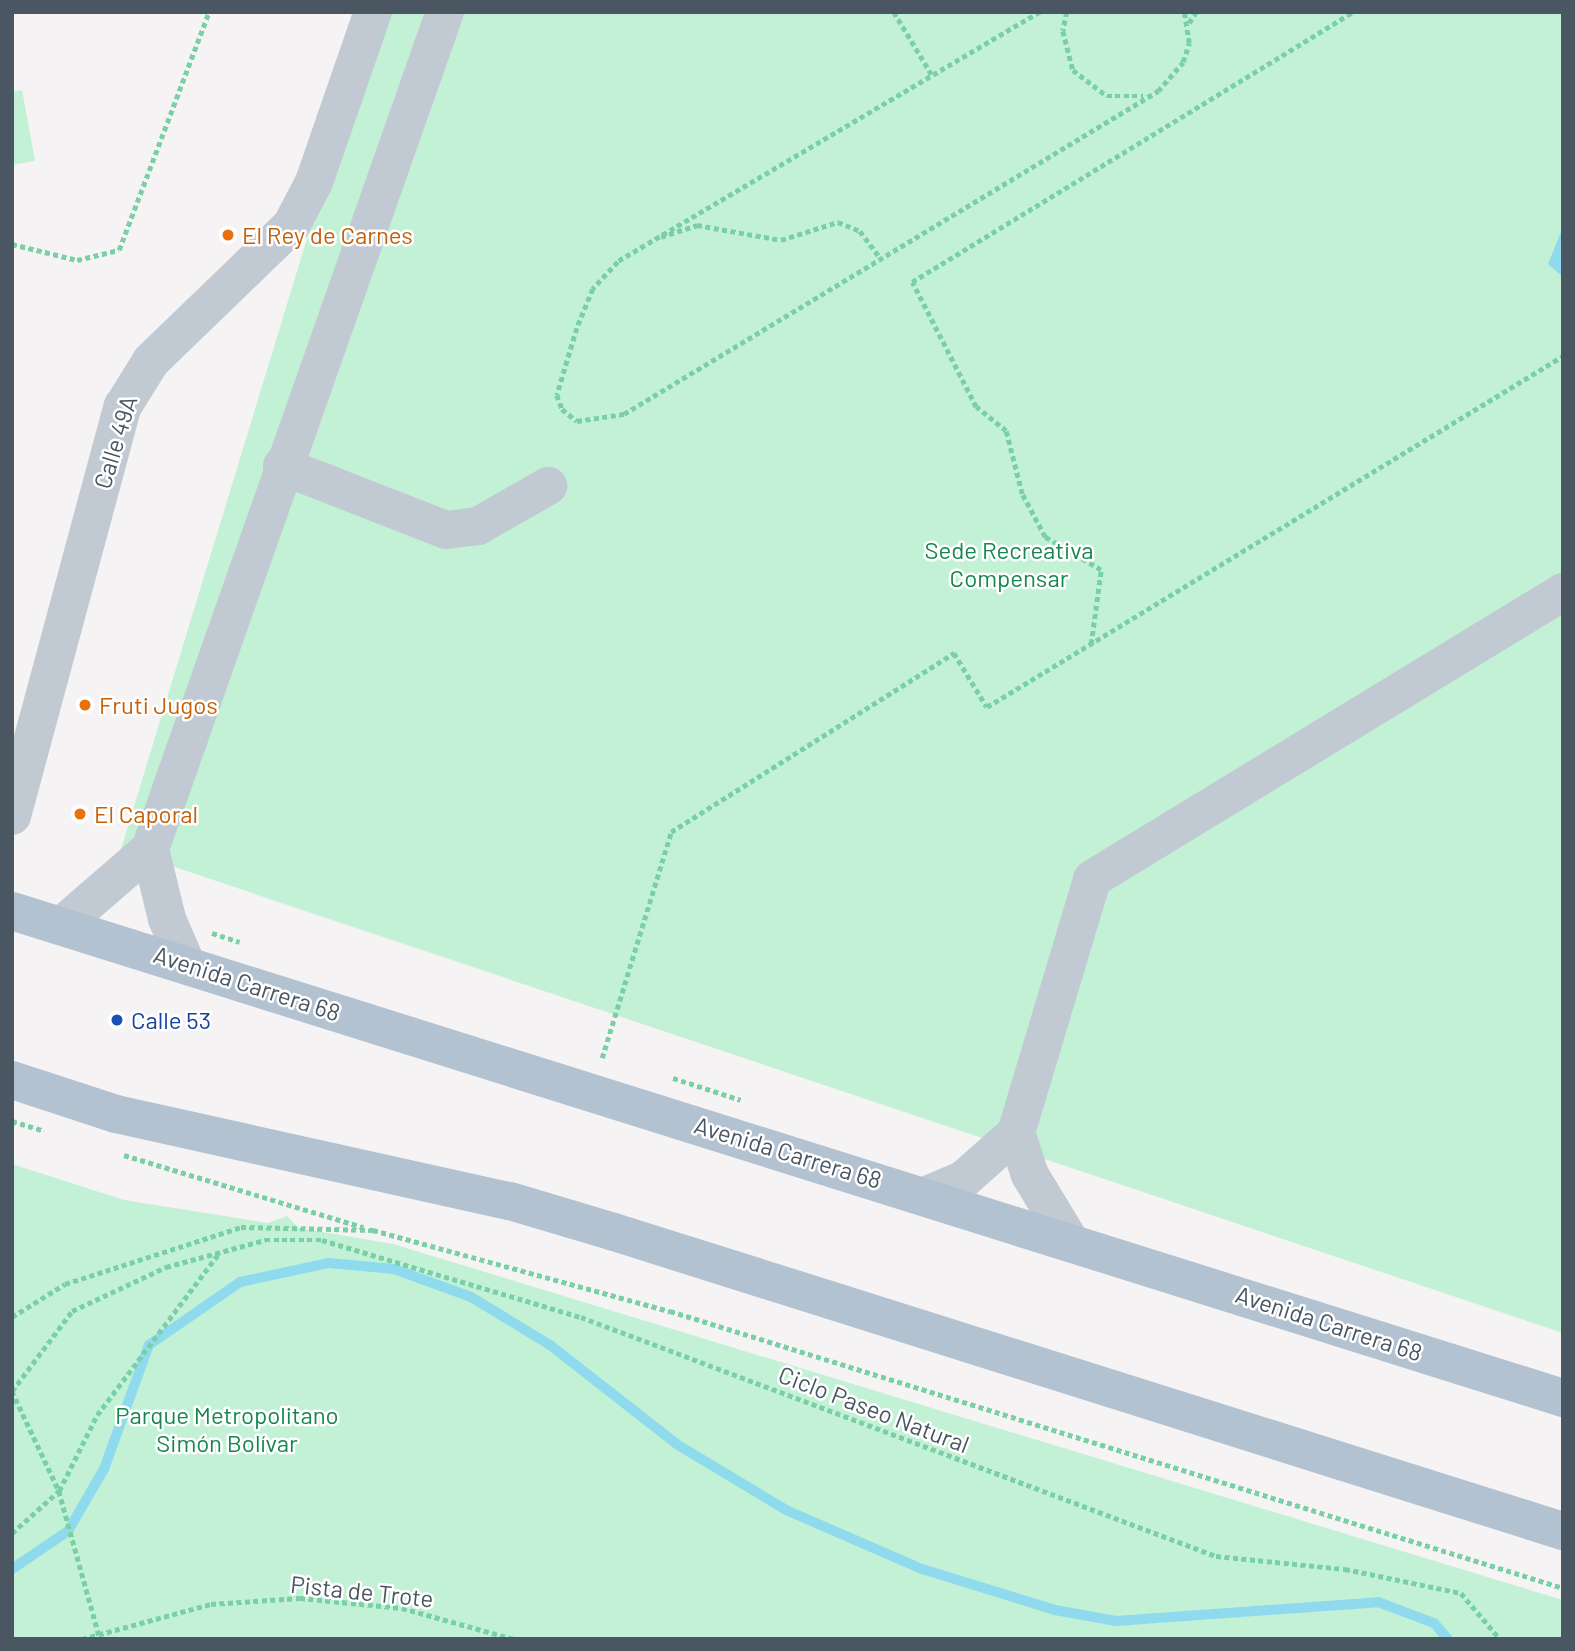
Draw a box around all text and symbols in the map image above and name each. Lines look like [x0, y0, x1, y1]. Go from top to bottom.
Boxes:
place label: El Rey de Carnes [242, 221, 413, 249]
marker: El Rey de Carnes [220, 227, 236, 243]
street label: Calle 49A [87, 392, 143, 492]
park label: Sede Recreativa Compensar [924, 536, 1094, 592]
place label: Fruti Jugos [99, 691, 218, 719]
marker: Fruti Jugos [77, 697, 93, 713]
place label: El Caporal [94, 800, 198, 828]
marker: El Caporal [72, 806, 88, 822]
street label: Avenida Carrera 68 [150, 939, 344, 1027]
place label: Calle 53 [131, 1006, 211, 1034]
marker: Calle 53 [109, 1012, 125, 1028]
street label: Avenida Carrera 68 [691, 1110, 885, 1194]
street label: Avenida Carrera 68 [1232, 1279, 1426, 1367]
street label: Ciclo Paseo Natural [775, 1359, 973, 1459]
park label: Parque Metropolitano Simón Bolívar [115, 1401, 339, 1457]
street label: Pista de Trote [289, 1569, 435, 1613]

